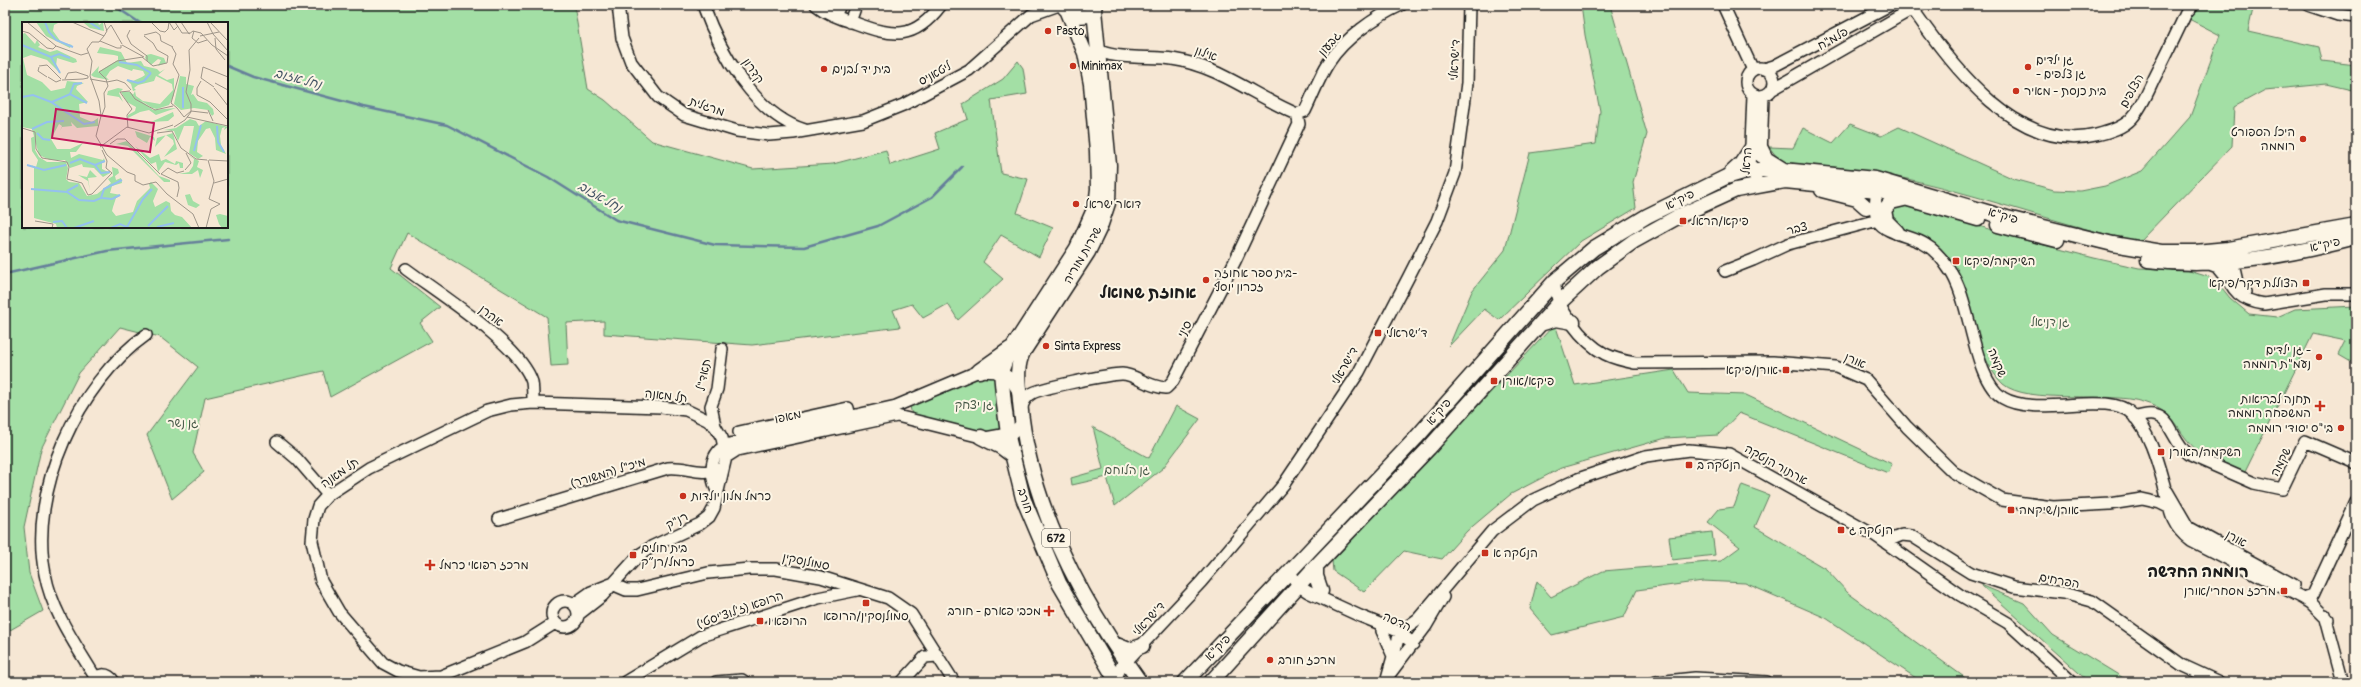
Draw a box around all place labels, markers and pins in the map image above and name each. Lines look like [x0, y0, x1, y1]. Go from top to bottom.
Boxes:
place label: Pasto [1056, 24, 1085, 39]
marker: Pasto [1043, 26, 1053, 36]
place label: גן ילדים - גן צלפים [2036, 53, 2087, 82]
place label: Minimax [1081, 59, 1123, 74]
marker: Minimax [1068, 61, 1078, 71]
place label: בית יד לבנים [832, 62, 891, 77]
marker: גן ילדים - גן צלפים [2023, 62, 2033, 72]
marker: בית יד לבנים [819, 64, 829, 74]
place label: בית כנסת - מאיר [2024, 84, 2106, 99]
marker: בית כנסת - מאיר [2011, 86, 2021, 96]
place label: היכל הספורט רוממה [2231, 125, 2295, 154]
marker: היכל הספורט רוממה [2298, 134, 2308, 144]
place label: דואר ישראל [1084, 197, 1142, 212]
marker: דואר ישראל [1071, 199, 1081, 209]
place label: פיקא/הראל [1691, 214, 1749, 229]
marker: פיקא/הראל [1678, 216, 1688, 226]
place label: השיקמה/פיקא [1964, 254, 2035, 269]
marker: השיקמה/פיקא [1951, 256, 1961, 266]
place label: בית ספר אחוזה- זכרון יוסף [1214, 266, 1297, 295]
marker: בית ספר אחוזה- זכרון יוסף [1201, 275, 1211, 285]
place label: הצוללת דקר/פיקא [2209, 276, 2298, 291]
marker: הצוללת דקר/פיקא [2301, 278, 2311, 288]
place label: ד׳ישראלי [1386, 326, 1427, 341]
marker: ד׳ישראלי [1373, 328, 1383, 338]
place label: Sinta Express [1054, 339, 1121, 354]
marker: Sinta Express [1041, 341, 1051, 351]
place label: גן ילדים - נעמ"ת רוממה [2243, 343, 2311, 372]
marker: גן ילדים - נעמ"ת רוממה [2314, 352, 2324, 362]
place label: אורן/פיקא [1726, 363, 1778, 378]
marker: אורן/פיקא [1781, 365, 1791, 375]
place label: פיקא/אורן [1502, 374, 1554, 389]
marker: פיקא/אורן [1489, 376, 1499, 386]
place label: תחנה לבריאות המשפחה רוממה [2228, 392, 2311, 421]
marker: תחנה לבריאות המשפחה רוממה [2314, 400, 2326, 412]
place label: בי"ס יסודי רוממה [2248, 421, 2333, 436]
marker: בי"ס יסודי רוממה [2336, 423, 2346, 433]
place label: השקמה/האורן [2169, 445, 2241, 460]
marker: השקמה/האורן [2156, 447, 2166, 457]
place label: הנטקה ב [1697, 458, 1741, 473]
marker: הנטקה ב [1684, 460, 1694, 470]
place label: כרמל מלון יולדות [690, 489, 771, 504]
marker: כרמל מלון יולדות [678, 491, 688, 501]
place label: אורן/שיקמה [2019, 503, 2079, 518]
marker: אורן/שיקמה [2006, 505, 2016, 515]
place label: הנטקה ג [1849, 523, 1893, 538]
marker: הנטקה ג [1836, 525, 1846, 535]
place label: בית חולים כרמל/רנ״ק [641, 541, 695, 570]
place label: הנטקה א [1493, 546, 1538, 561]
marker: הנטקה א [1480, 548, 1490, 558]
marker: בית חולים כרמל/רנ״ק [628, 550, 638, 560]
place label: מרכז רפואי כרמל [439, 558, 529, 573]
marker: מרכז רפואי כרמל [424, 559, 436, 571]
place label: מרכז מסחרי/אורן [2184, 584, 2276, 599]
marker: מרכז מסחרי/אורן [2279, 586, 2289, 596]
marker: סמולנסקין/הרופא [861, 598, 871, 608]
place label: מכבי פארם - חורב [948, 604, 1041, 619]
marker: מכבי פארם - חורב [1044, 606, 1054, 616]
place label: סמולנסקין/הרופא [823, 609, 909, 624]
place label: הרופא ו [768, 614, 807, 629]
marker: הרופא ו [755, 616, 765, 626]
place label: מרכז חורב [1278, 653, 1336, 668]
marker: מרכז חורב [1265, 655, 1275, 665]

